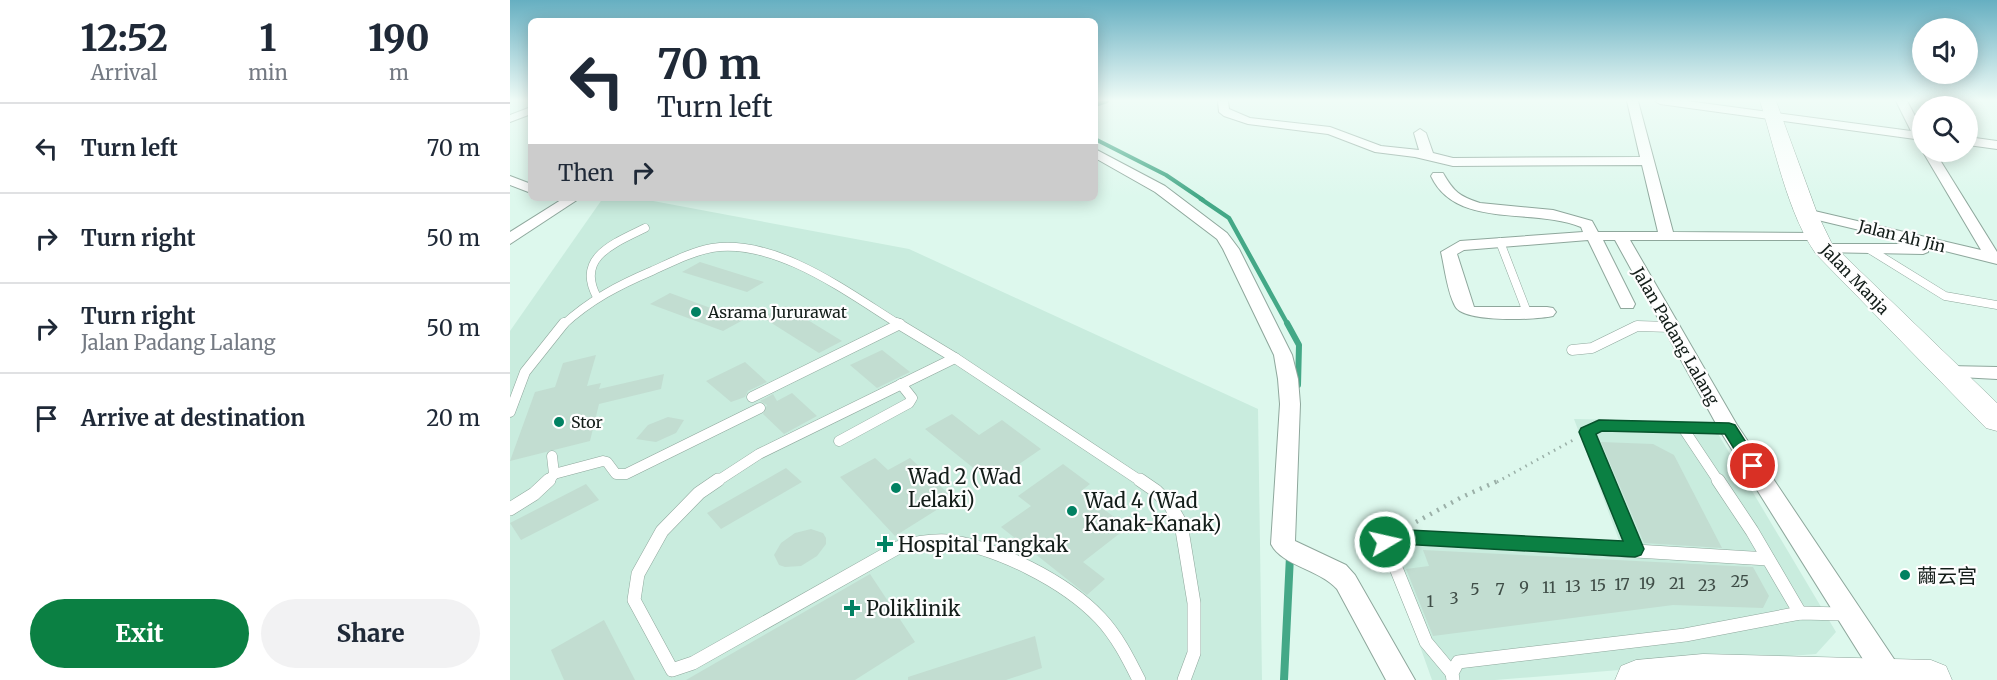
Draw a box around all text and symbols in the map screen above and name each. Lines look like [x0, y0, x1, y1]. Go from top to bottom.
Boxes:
text: 12:52 [80, 16, 168, 61]
text: 1 [260, 16, 276, 61]
text: 190 [368, 16, 430, 61]
map controls [1912, 18, 1978, 162]
button: sound [1912, 18, 1978, 84]
text: 70 m [657, 38, 761, 90]
icon: left [558, 42, 636, 120]
text: Arrival [91, 60, 157, 85]
text: min [248, 60, 288, 85]
text: m [389, 60, 409, 85]
text: Turn left [657, 90, 772, 124]
button: search [1912, 96, 1978, 162]
icon: left [30, 132, 63, 165]
text: Turn left [81, 134, 178, 162]
text: 70 m [427, 134, 480, 162]
icon: right [626, 156, 659, 189]
text: Then [558, 159, 614, 187]
street label: Jalan Ah Jin [1855, 215, 1948, 257]
icon: right [30, 222, 63, 255]
text: Turn right [81, 224, 195, 252]
text: 50 m [426, 224, 480, 252]
street label: Jalan Manja [1816, 239, 1894, 319]
street label: Jalan Padang Lalang [1628, 263, 1724, 409]
text: Turn right [81, 302, 195, 330]
place label: Asrama Jururawat [707, 302, 848, 322]
marker: Asrama Jururawat [689, 305, 703, 319]
icon: right [30, 312, 63, 345]
text: 50 m [426, 314, 480, 342]
text: Jalan Padang Lalang [81, 330, 276, 355]
icon: arrive [30, 402, 63, 435]
text: Arrive at destination [81, 404, 305, 432]
text: 20 m [426, 404, 480, 432]
place label: Stor [571, 412, 603, 432]
marker: Stor [552, 415, 566, 429]
pin [1727, 440, 1778, 491]
icon: arrive [1736, 449, 1769, 482]
place label: Wad 2 (Wad Lelaki) [907, 464, 1021, 512]
marker: Wad 2 (Wad Lelaki) [889, 481, 903, 495]
place label: Wad 4 (Wad Kanak-Kanak) [1083, 488, 1221, 536]
marker: Wad 4 (Wad Kanak-Kanak) [1065, 504, 1079, 518]
position arrow [1353, 510, 1417, 574]
place label: Hospital Tangkak [898, 532, 1069, 557]
marker: Hospital Tangkak [876, 535, 894, 553]
place label: 繭云宫 [1917, 563, 1977, 588]
marker: 繭云宫 [1898, 568, 1912, 582]
house number: 25 [1731, 571, 1749, 591]
house number: 19 [1639, 573, 1655, 593]
house number: 21 [1669, 573, 1685, 593]
house number: 17 [1614, 574, 1630, 594]
house number: 15 [1590, 575, 1606, 595]
house number: 23 [1698, 575, 1716, 595]
house number: 13 [1565, 576, 1581, 596]
house number: 9 [1519, 577, 1529, 597]
house number: 11 [1542, 577, 1556, 597]
house number: 5 [1470, 579, 1480, 599]
house number: 7 [1495, 579, 1505, 599]
house number: 3 [1449, 588, 1459, 608]
house number: 1 [1426, 591, 1434, 611]
place label: Poliklinik [866, 596, 961, 621]
button: Exit [30, 599, 249, 668]
button: Share [261, 599, 480, 668]
marker: Poliklinik [843, 599, 861, 617]

